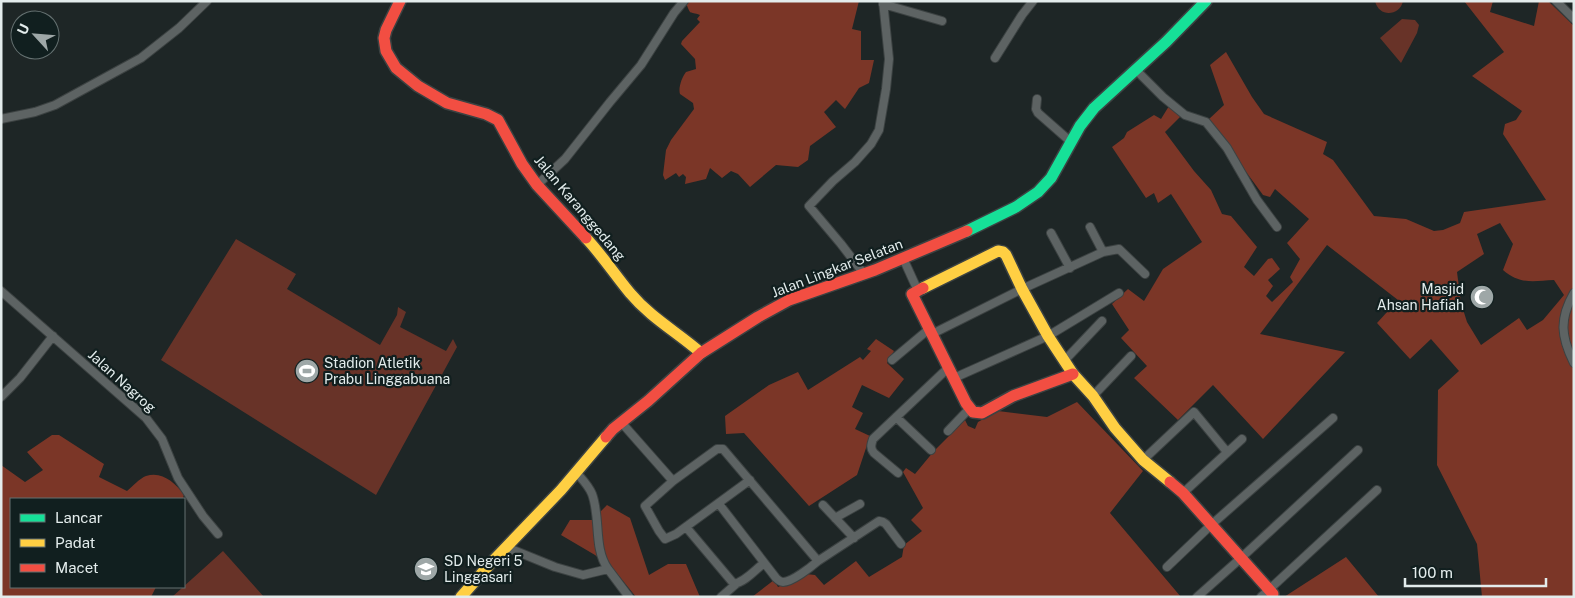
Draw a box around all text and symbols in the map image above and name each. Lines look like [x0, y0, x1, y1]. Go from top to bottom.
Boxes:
north arrow [10, 10, 60, 60]
text: U [14, 21, 33, 37]
street label: Jalan Karanggedang [531, 152, 629, 264]
street label: Jalan Lingkar Selatan [769, 236, 905, 300]
place label: Masjid Ahsan Hafiah [1377, 281, 1464, 313]
mosque icon: Masjid Ahsan Hafiah [1469, 284, 1495, 310]
street label: Jalan Nagrog [85, 346, 159, 416]
place label: Stadion Atletik Prabu Linggabuana [324, 355, 450, 387]
sports icon: Stadion Atletik Prabu Linggabuana [294, 358, 320, 384]
legend [10, 498, 185, 588]
text: Lancar [55, 509, 103, 526]
text: Padat [55, 534, 96, 551]
place label: SD Negeri 5 Linggasari [444, 553, 523, 585]
school or university icon: SD Negeri 5 Linggasari [413, 556, 439, 582]
scale bar [1405, 556, 1546, 588]
text: Macet [55, 559, 99, 576]
text: 100 m [1412, 564, 1453, 581]

